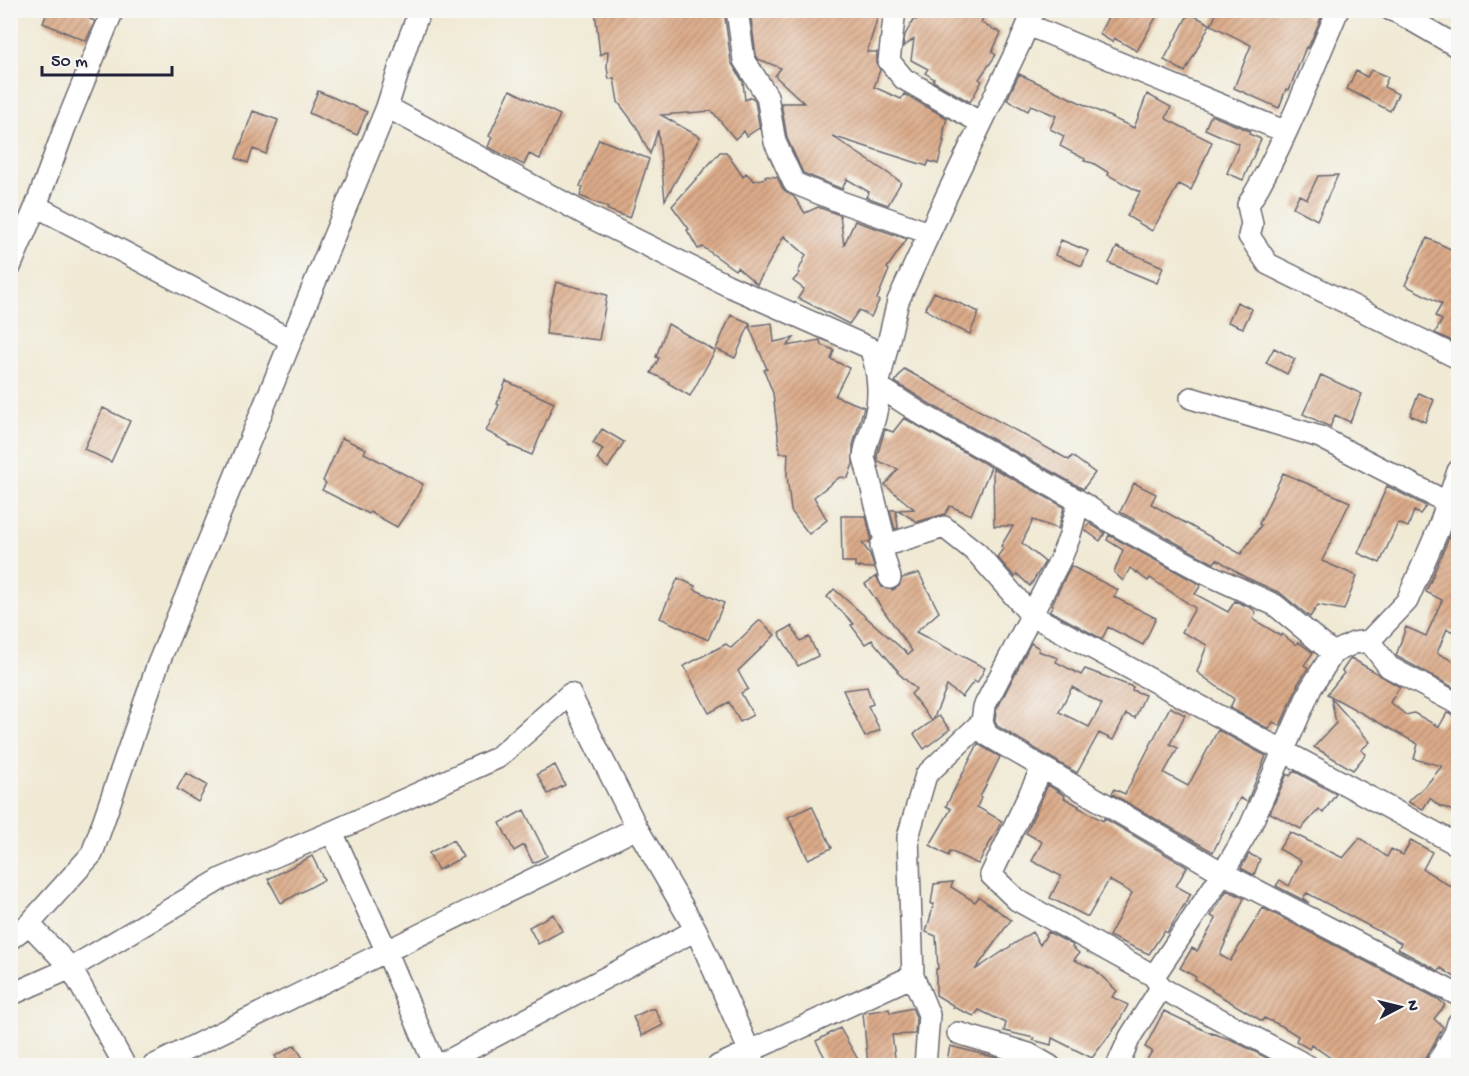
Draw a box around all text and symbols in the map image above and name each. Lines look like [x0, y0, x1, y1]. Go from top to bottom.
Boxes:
scale bar [42, 39, 172, 77]
text: 50 m [51, 52, 88, 73]
north arrow [1370, 977, 1430, 1037]
text: N [1401, 999, 1422, 1012]

